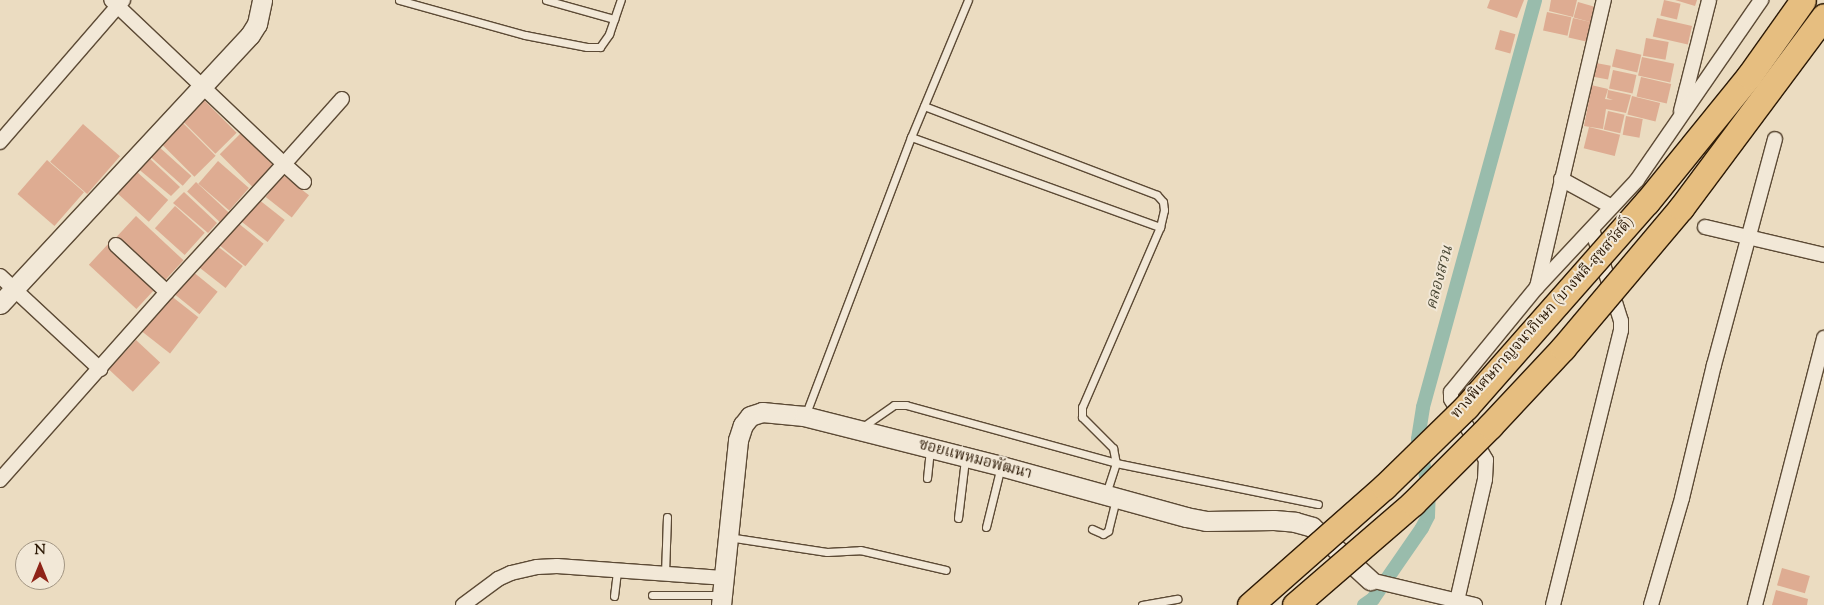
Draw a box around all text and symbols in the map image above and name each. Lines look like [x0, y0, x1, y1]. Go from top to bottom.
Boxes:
street label: ทางพิเศษกาญจนาภิเษก (บางพลี-สุขสวัสดิ์) [1448, 213, 1638, 423]
water label: คลองสวน [1423, 244, 1459, 312]
street label: ซอยแพหมอพัฒนา [916, 436, 1034, 484]
north arrow [15, 540, 65, 590]
text: N [34, 541, 46, 561]

